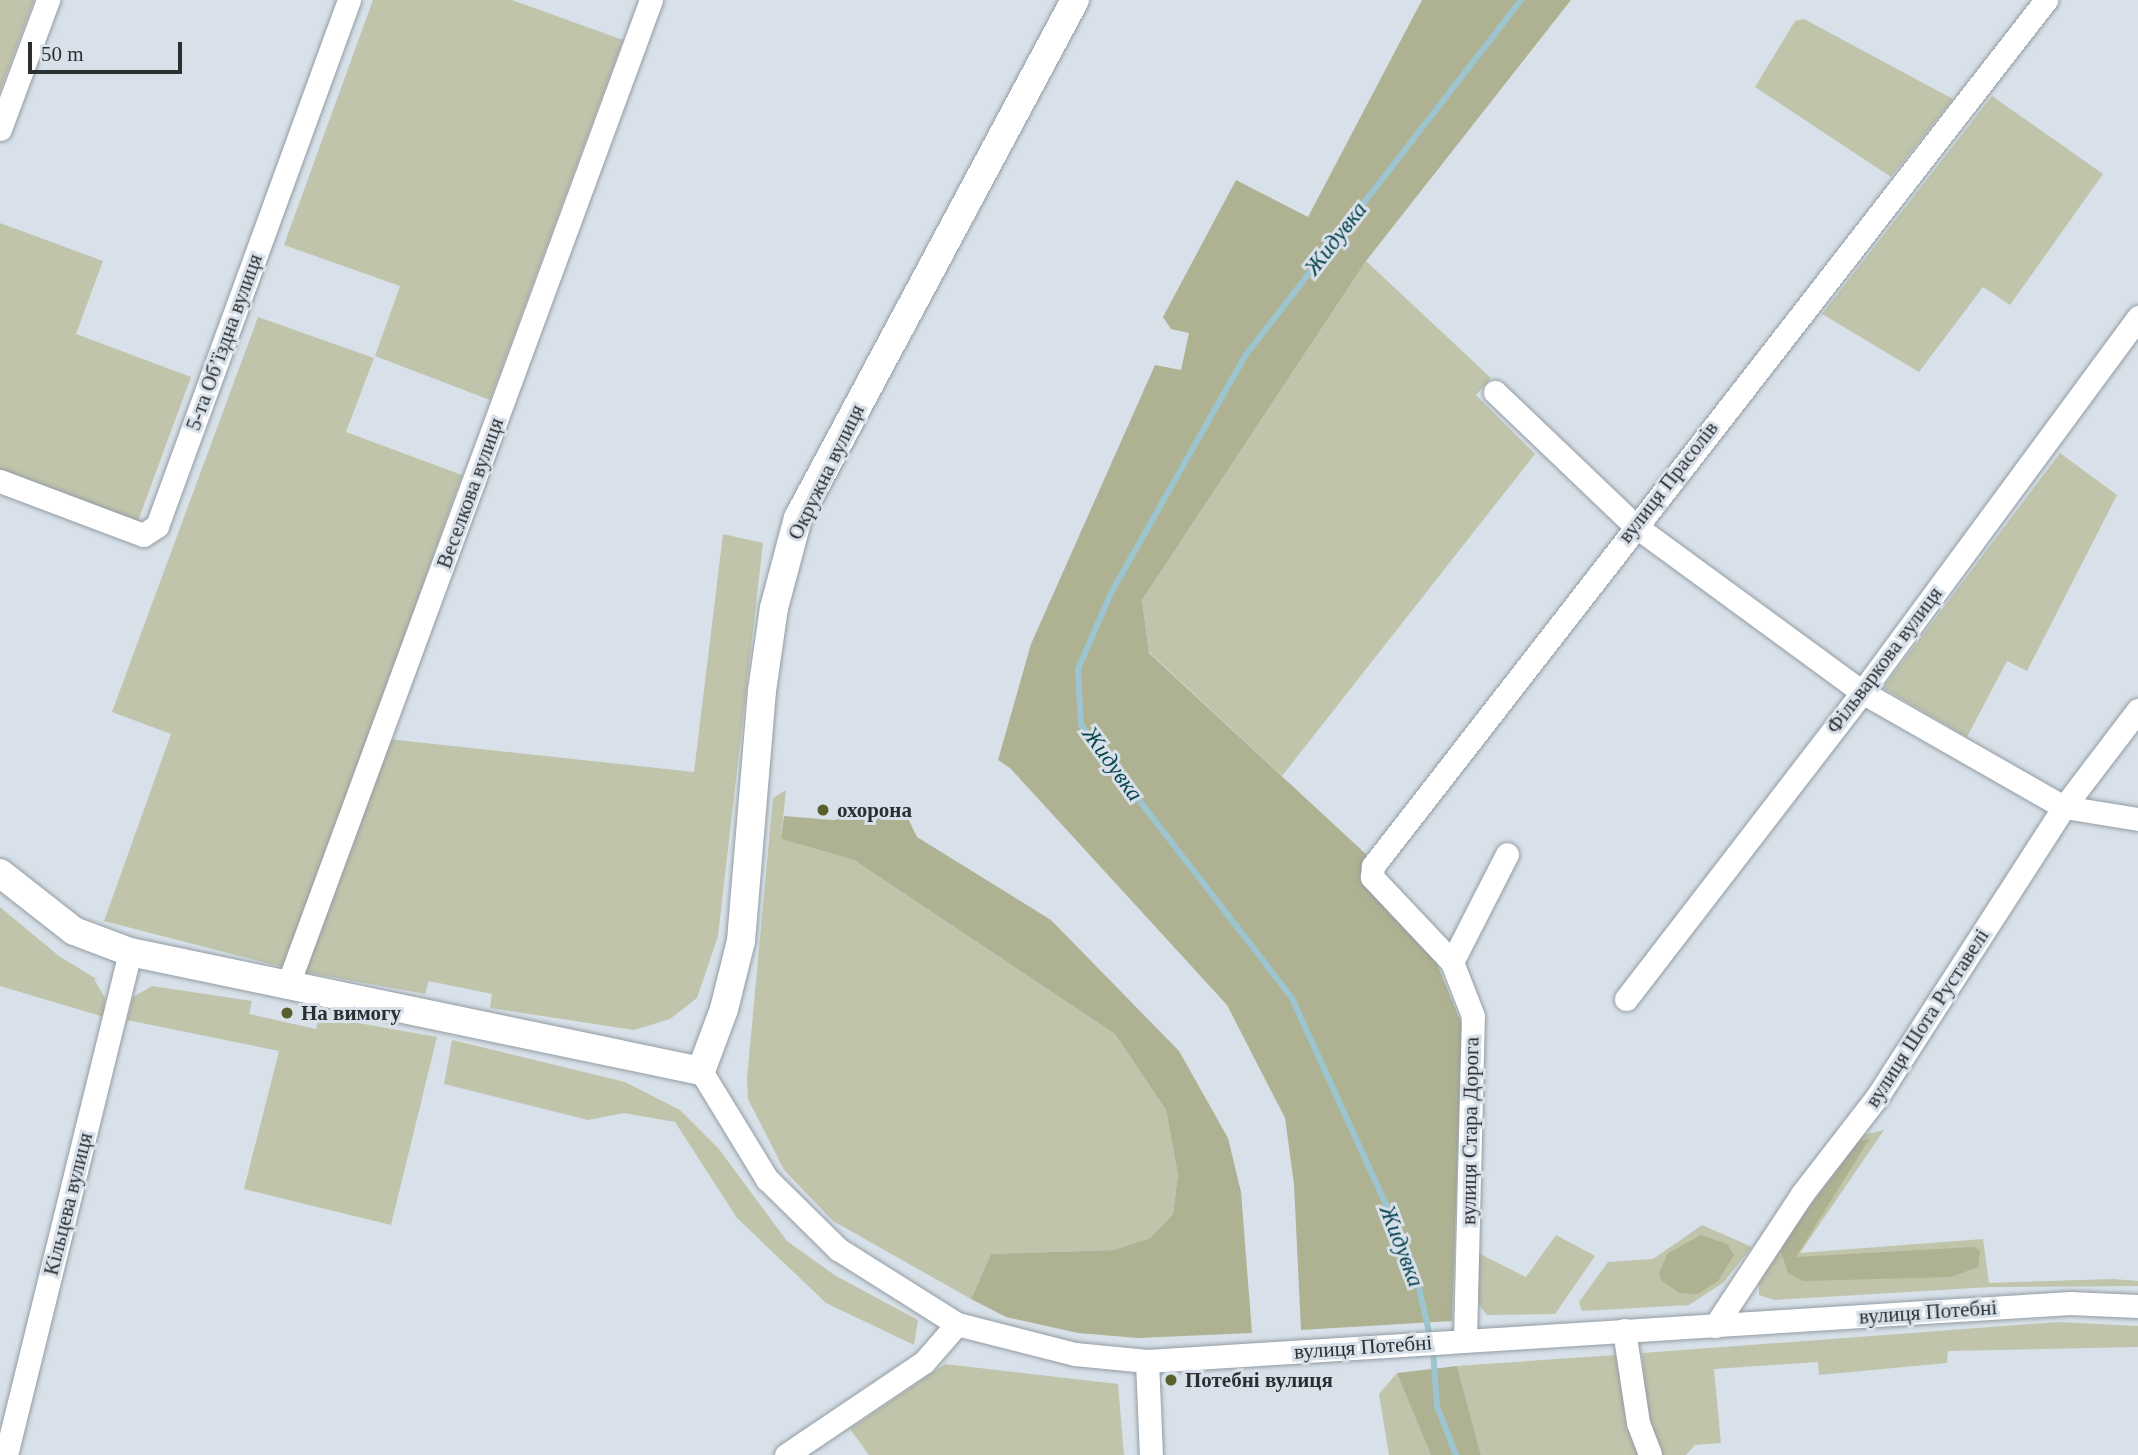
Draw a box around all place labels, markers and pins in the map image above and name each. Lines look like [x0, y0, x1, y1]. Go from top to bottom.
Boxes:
place label: охорона [837, 797, 912, 823]
marker: охорона [815, 802, 831, 818]
place label: На вимогу [301, 1000, 401, 1026]
marker: На вимогу [279, 1005, 295, 1021]
place label: Потебні вулиця [1185, 1367, 1333, 1393]
marker: Потебні вулиця [1163, 1372, 1179, 1388]

